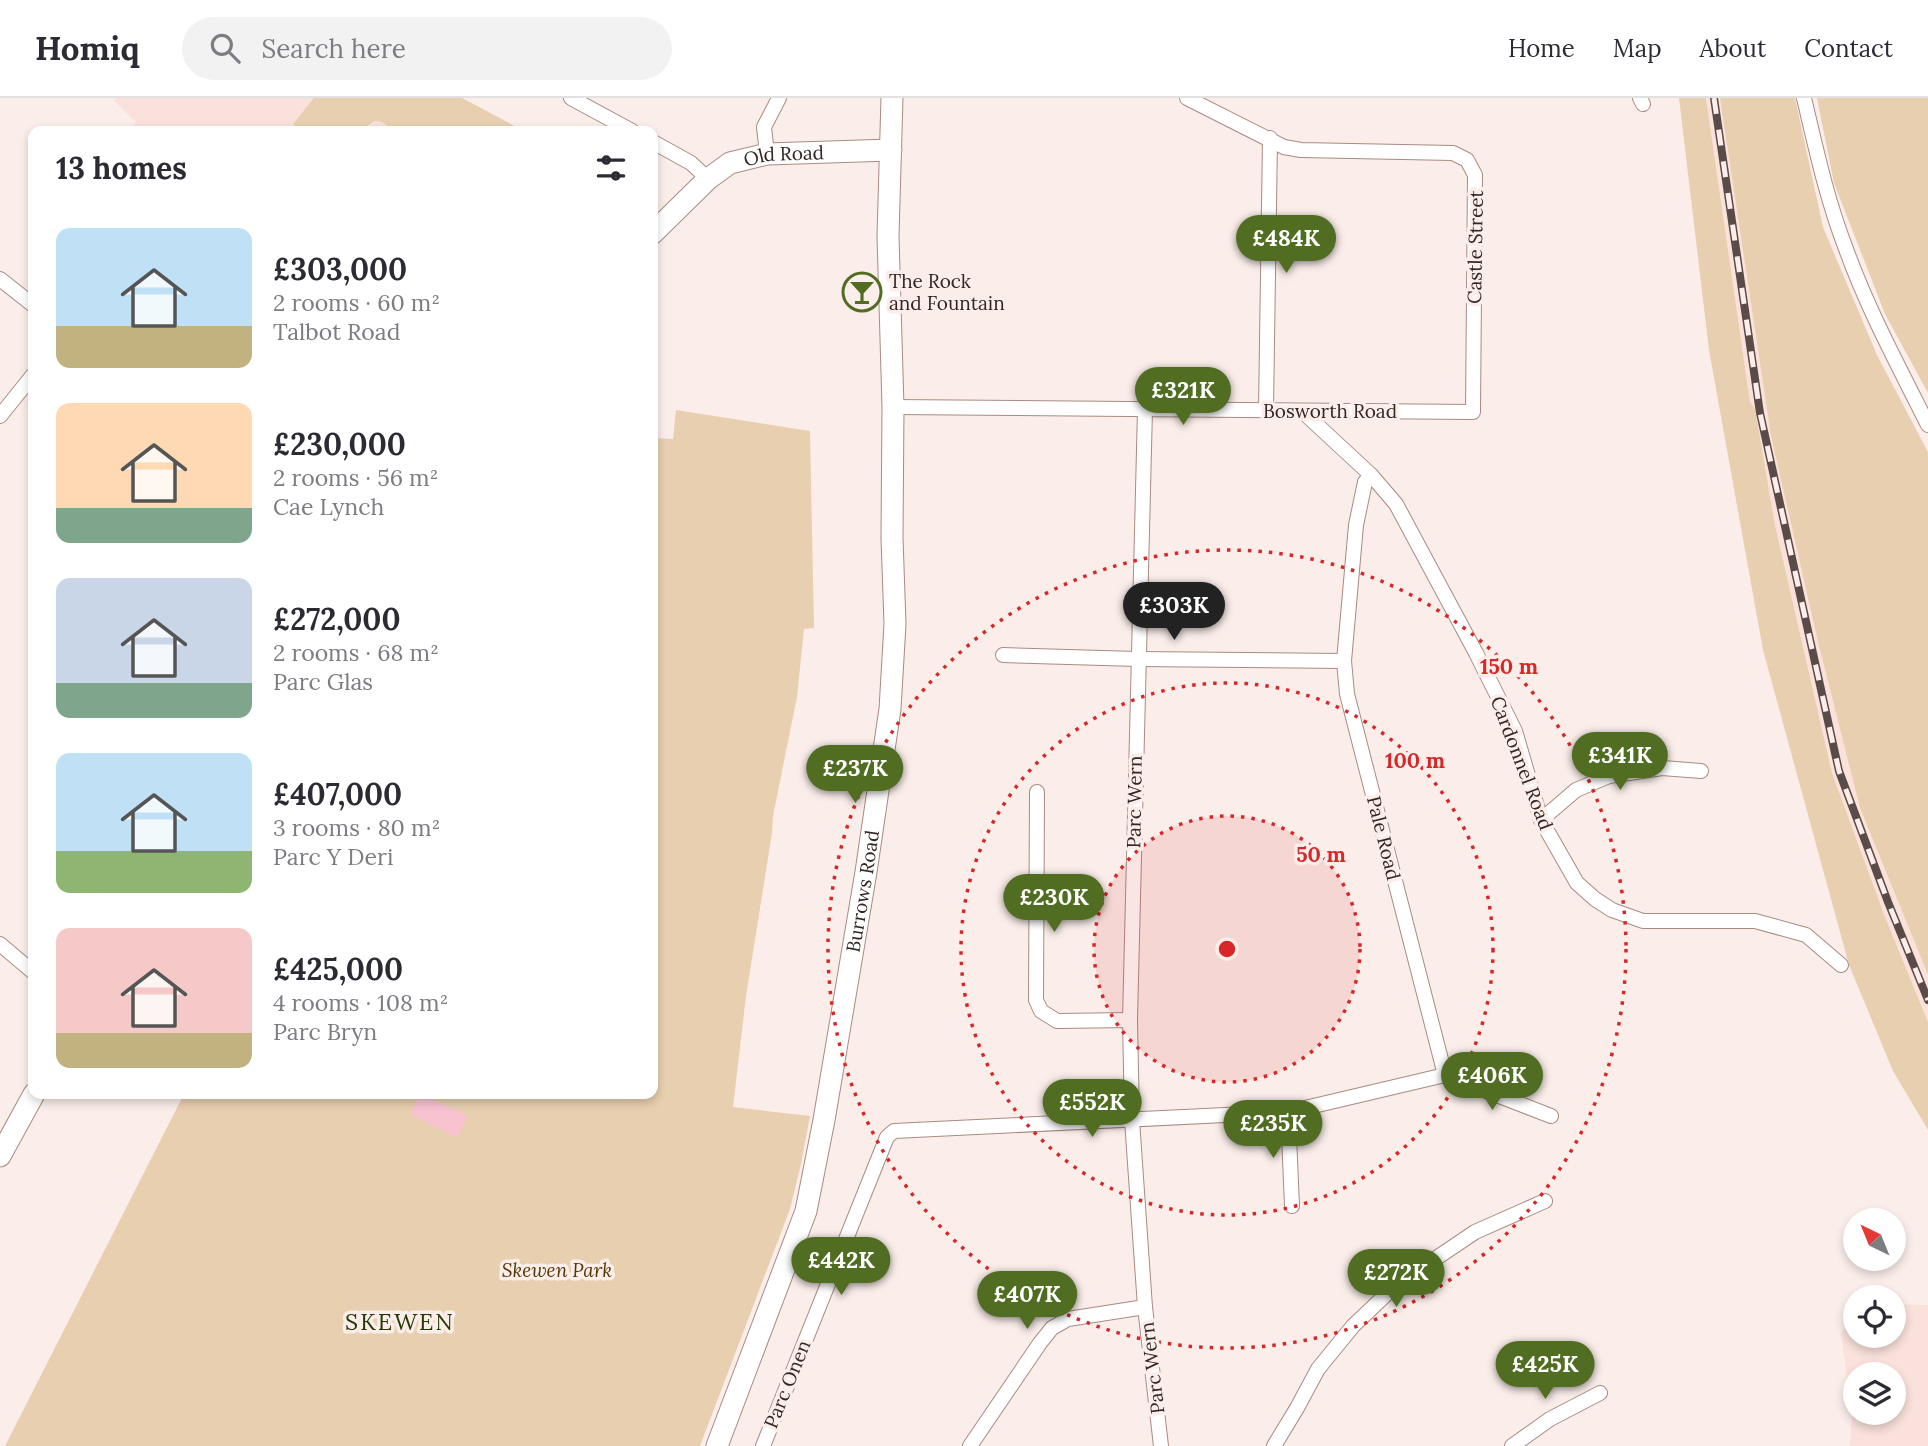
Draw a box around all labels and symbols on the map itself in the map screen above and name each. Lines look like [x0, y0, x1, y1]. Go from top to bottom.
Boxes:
street label: Old Road [741, 140, 824, 171]
street label: Castle Street [1462, 189, 1488, 304]
pin: £484K [1237, 216, 1335, 275]
place label: The Rock and Fountain [889, 269, 1005, 315]
bar icon: The Rock and Fountain [841, 271, 883, 313]
pin: £321K [1134, 368, 1232, 427]
street label: Bosworth Road [1263, 399, 1397, 423]
pin: £303K [1125, 582, 1223, 642]
text: 150 m [1480, 653, 1538, 680]
street label: Cardonnel Road [1485, 693, 1559, 833]
pin: £341K [1571, 732, 1669, 792]
pin: £237K [806, 746, 904, 805]
text: 100 m [1385, 747, 1445, 774]
street label: Parc Wern [1121, 755, 1147, 849]
street label: Pale Road [1362, 794, 1406, 882]
street label: Burrows Road [841, 829, 884, 954]
text: 50 m [1296, 841, 1346, 868]
pin: £230K [1005, 874, 1103, 934]
centre of rings [1215, 937, 1239, 961]
pin: £406K [1443, 1052, 1541, 1112]
pin: £552K [1043, 1080, 1141, 1139]
pin: £235K [1224, 1100, 1322, 1160]
north arrow [1843, 1208, 1906, 1270]
pin: £442K [792, 1238, 890, 1297]
pin: £272K [1347, 1250, 1445, 1309]
park label: Skewen Park [502, 1258, 612, 1282]
pin: £407K [978, 1272, 1076, 1331]
district label: SKEWEN [345, 1307, 455, 1336]
street label: Parc Wern [1134, 1321, 1170, 1415]
street label: Parc Onen [758, 1336, 816, 1432]
pin: £425K [1496, 1342, 1594, 1401]

